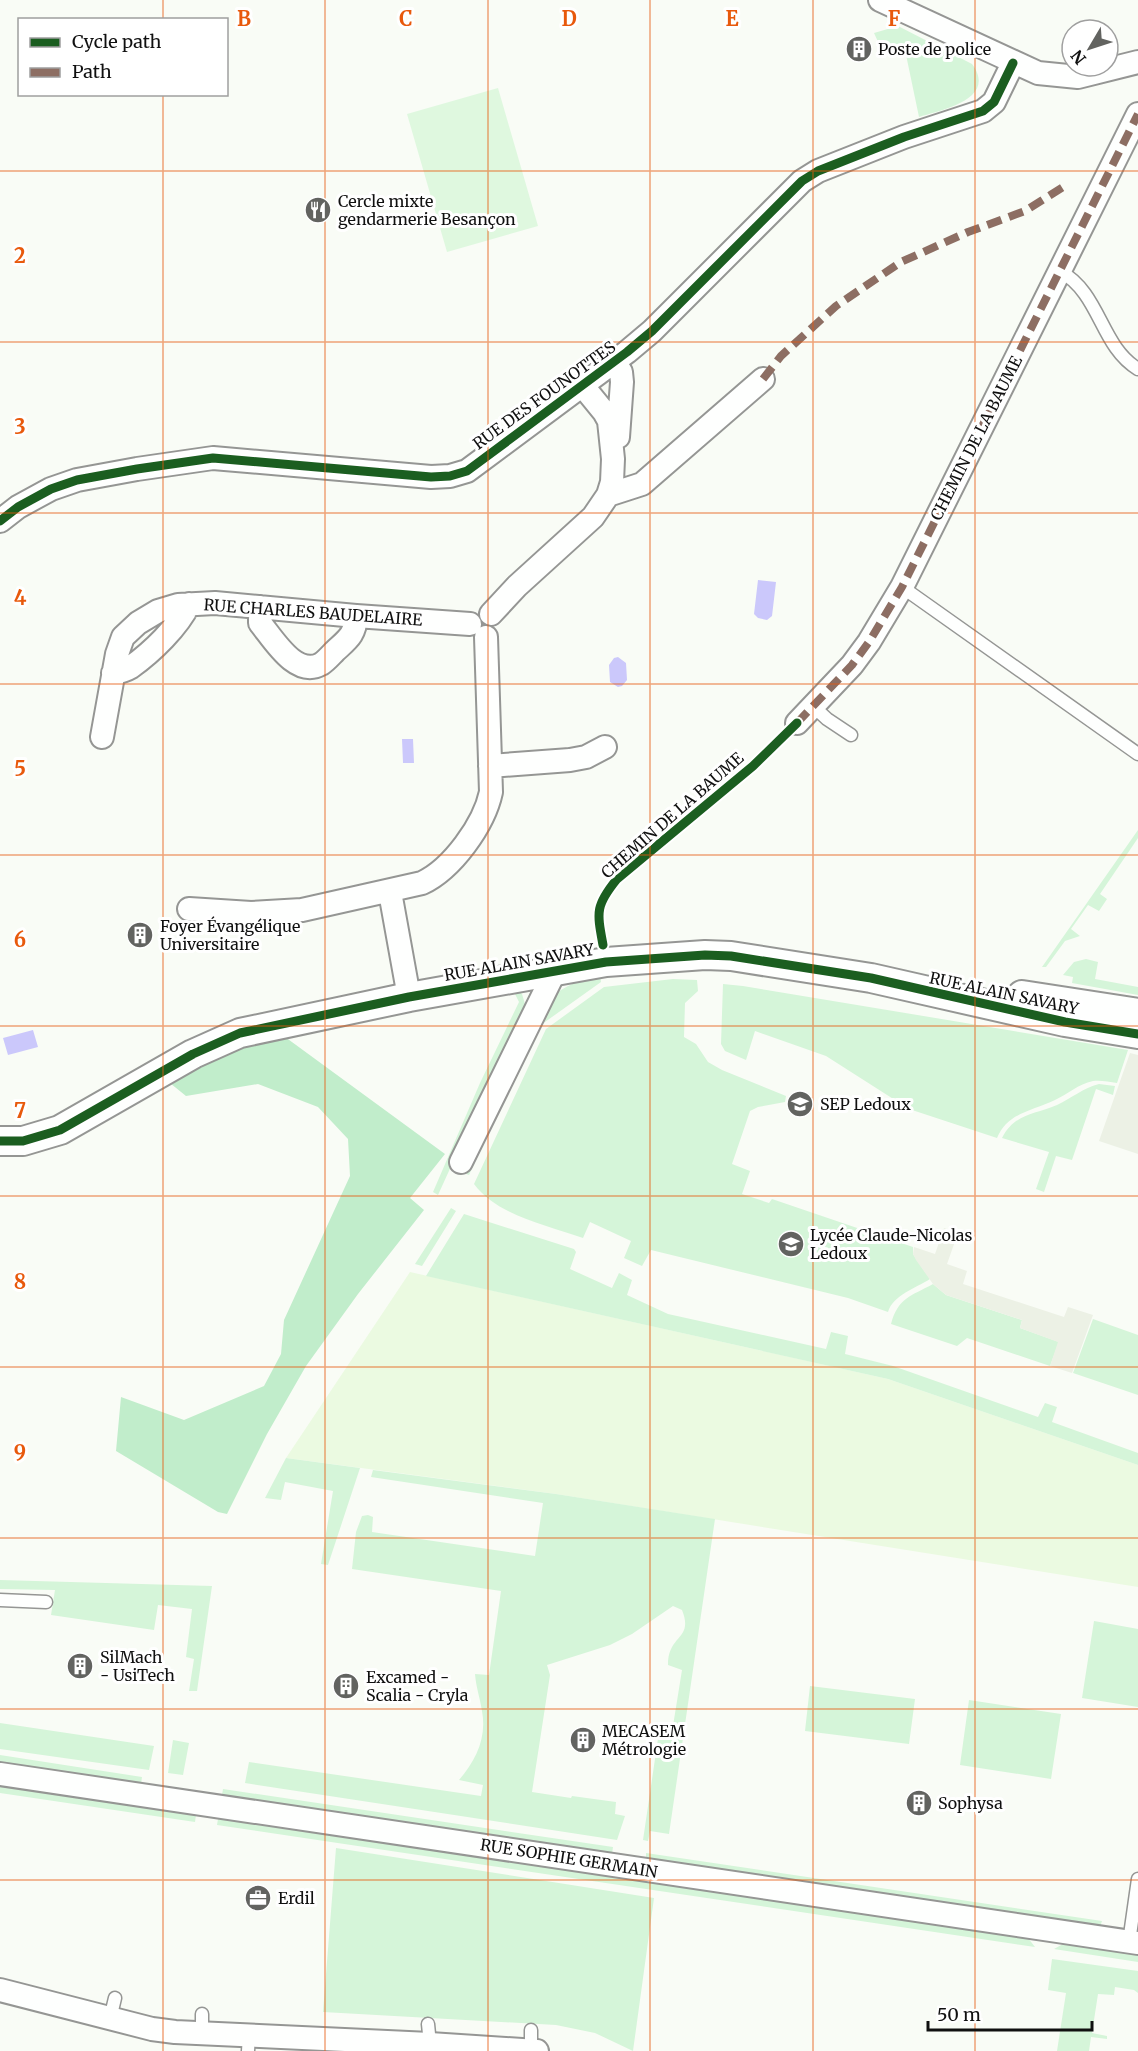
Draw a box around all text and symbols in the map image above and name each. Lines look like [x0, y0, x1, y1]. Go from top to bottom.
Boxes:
text: B [237, 6, 251, 31]
text: C [399, 6, 413, 31]
text: D [561, 6, 577, 31]
text: E [725, 6, 739, 31]
text: F [888, 6, 901, 31]
legend [18, 18, 228, 96]
north arrow [1060, 18, 1120, 78]
text: Cycle path [72, 30, 162, 53]
building icon: Poste de police [844, 34, 874, 64]
place label: Poste de police [878, 39, 991, 59]
text: N [1066, 46, 1090, 69]
text: Path [72, 60, 112, 83]
place label: Cercle mixte gendarmerie Besançon [338, 191, 516, 229]
restaurant icon: Cercle mixte gendarmerie Besançon [303, 195, 333, 225]
text: 2 [14, 243, 26, 268]
street label: RUE DES FOUNOTTES [469, 336, 619, 454]
street label: CHEMIN DE LA BAUME [926, 352, 1027, 524]
text: 3 [14, 414, 26, 439]
text: 4 [14, 585, 27, 610]
street label: RUE CHARLES BAUDELAIRE [203, 594, 424, 630]
street label: CHEMIN DE LA BAUME [597, 747, 748, 882]
text: 5 [14, 756, 26, 781]
place label: Foyer Évangélique Universitaire [160, 916, 300, 954]
building icon: Foyer Évangélique Universitaire [125, 920, 155, 950]
text: 6 [14, 927, 26, 952]
street label: RUE ALAIN SAVARY [442, 939, 596, 985]
street label: RUE ALAIN SAVARY [928, 967, 1081, 1019]
school or university icon: SEP Ledoux [785, 1089, 815, 1119]
place label: SEP Ledoux [820, 1094, 911, 1114]
text: 7 [14, 1098, 26, 1123]
place label: Lycée Claude-Nicolas Ledoux [810, 1225, 972, 1263]
school or university icon: Lycée Claude-Nicolas Ledoux [776, 1229, 806, 1259]
text: 8 [14, 1269, 26, 1294]
text: 9 [14, 1440, 26, 1465]
place label: SilMach - UsiTech [100, 1647, 175, 1685]
building icon: SilMach - UsiTech [65, 1651, 95, 1681]
place label: Excamed - Scalia - Cryla [366, 1667, 469, 1705]
building icon: Excamed - Scalia - Cryla [331, 1671, 361, 1701]
place label: MECASEM Métrologie [602, 1721, 686, 1759]
building icon: MECASEM Métrologie [568, 1725, 598, 1755]
building icon: Sophysa [904, 1788, 934, 1818]
place label: Sophysa [938, 1793, 1003, 1813]
street label: RUE SOPHIE GERMAIN [479, 1834, 660, 1882]
office icon: Erdil [243, 1883, 273, 1913]
place label: Erdil [278, 1888, 315, 1908]
scale bar [928, 1994, 1092, 2032]
text: 50 m [937, 2003, 981, 2026]

